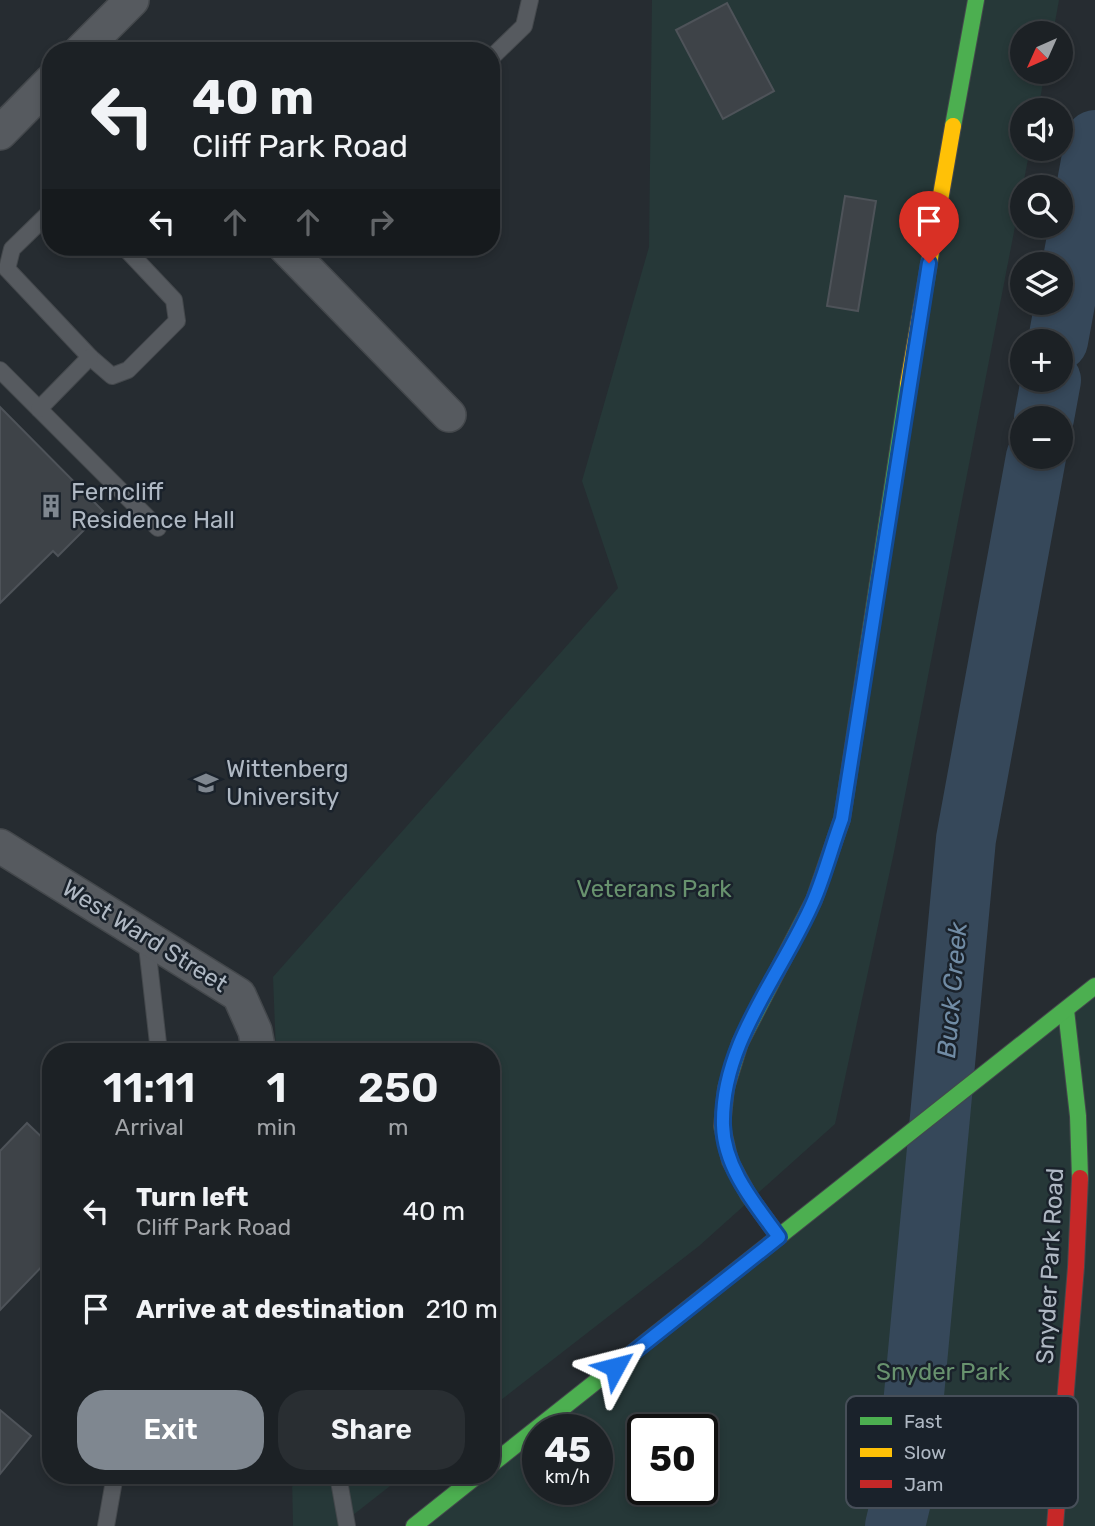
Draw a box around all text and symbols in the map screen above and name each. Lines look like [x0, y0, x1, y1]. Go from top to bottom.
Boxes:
north arrow [1010, 21, 1073, 84]
map controls [1010, 21, 1073, 469]
text: 40 m [192, 68, 314, 126]
icon: left [77, 70, 168, 161]
button: sound [1010, 98, 1073, 161]
text: Cliff Park Road [192, 127, 408, 165]
button: search [1010, 175, 1073, 238]
pin [899, 191, 959, 263]
icon: arrive [910, 202, 948, 240]
icon: left [143, 203, 181, 241]
icon: ahead [216, 203, 254, 241]
icon: ahead [289, 203, 327, 241]
icon: right [362, 203, 400, 241]
button: layers [1010, 252, 1073, 315]
button: + [1010, 329, 1073, 392]
button: − [1010, 406, 1073, 469]
place label: Ferncliff Residence Hall [71, 478, 235, 534]
building icon: Ferncliff Residence Hall [37, 492, 65, 520]
place label: Wittenberg University [226, 755, 349, 811]
school or university icon: Wittenberg University [192, 769, 220, 797]
street label: West Ward Street [57, 874, 233, 998]
park label: Veterans Park [576, 875, 732, 903]
water label: Buck Creek [931, 920, 974, 1059]
text: 11:11 [103, 1063, 195, 1113]
text: 1 [266, 1063, 287, 1113]
text: 250 [358, 1063, 439, 1113]
text: Arrival [115, 1113, 184, 1141]
text: min [257, 1113, 297, 1141]
text: m [388, 1113, 408, 1141]
street label: Snyder Park Road [1031, 1167, 1069, 1365]
text: Turn left [136, 1182, 248, 1213]
icon: left [77, 1192, 115, 1230]
text: 40 m [403, 1196, 465, 1227]
text: Cliff Park Road [136, 1213, 291, 1241]
icon: arrive [77, 1290, 115, 1328]
text: Arrive at destination [136, 1294, 404, 1325]
text: 210 m [425, 1294, 498, 1325]
position arrow [578, 1330, 652, 1404]
park label: Snyder Park [876, 1358, 1011, 1386]
button: Exit [77, 1390, 264, 1470]
button: Share [278, 1390, 465, 1470]
legend [846, 1396, 1078, 1508]
text: Fast [904, 1410, 943, 1433]
speed limit sign: 50 [627, 1414, 718, 1505]
text: 45 [544, 1429, 591, 1471]
text: Slow [904, 1441, 946, 1464]
text: km/h [545, 1466, 590, 1488]
text: Jam [904, 1473, 943, 1496]

